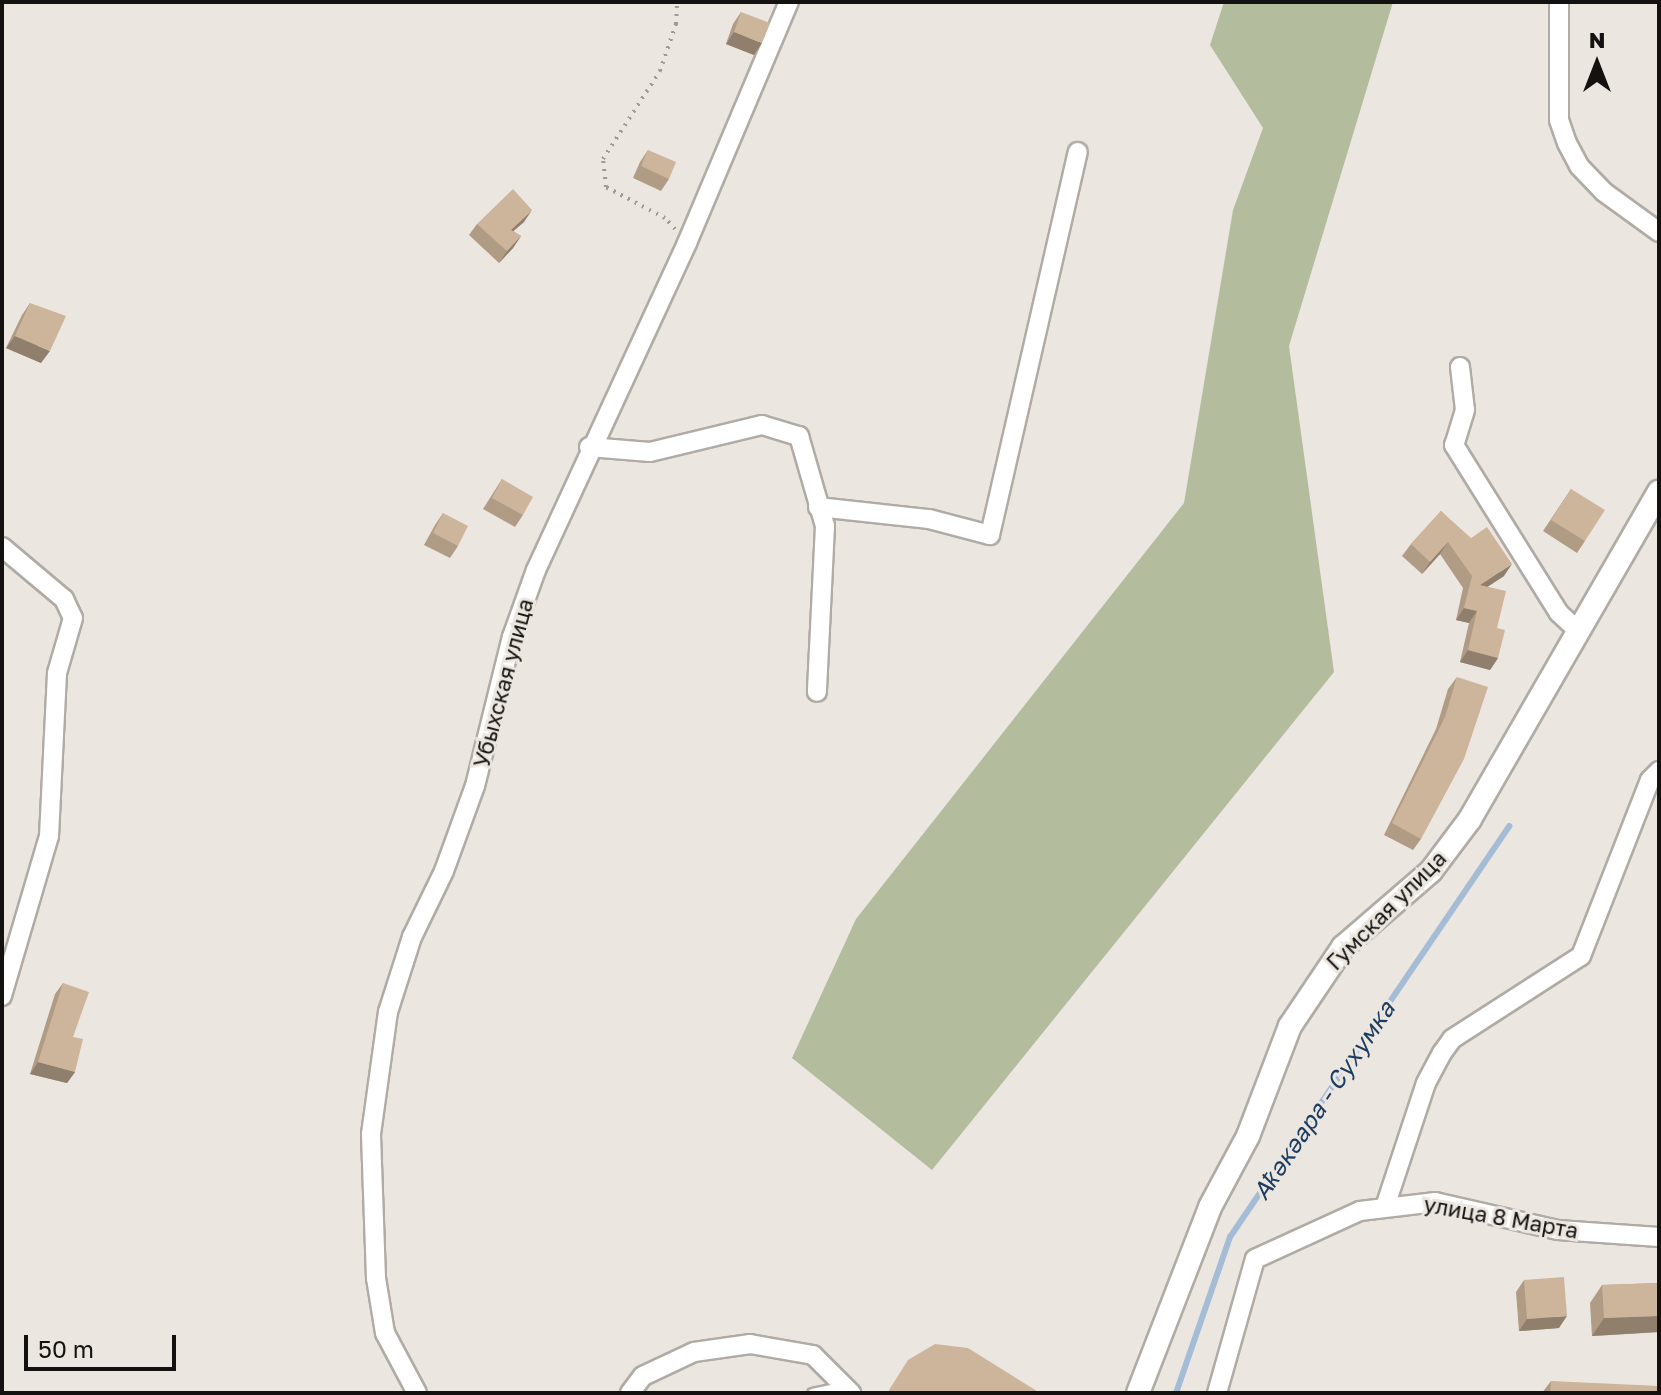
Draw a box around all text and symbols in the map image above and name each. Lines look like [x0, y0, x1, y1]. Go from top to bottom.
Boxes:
north arrow [1557, 24, 1637, 104]
text: N [1589, 26, 1605, 53]
street label: Убыхская улица [468, 596, 538, 770]
street label: Гумская улица [1321, 845, 1451, 975]
water label: Аҟәкәара - Сухумка [1246, 995, 1400, 1205]
street label: улица 8 Марта [1422, 1190, 1580, 1244]
scale bar [28, 1319, 180, 1369]
text: 50 m [38, 1334, 94, 1363]

